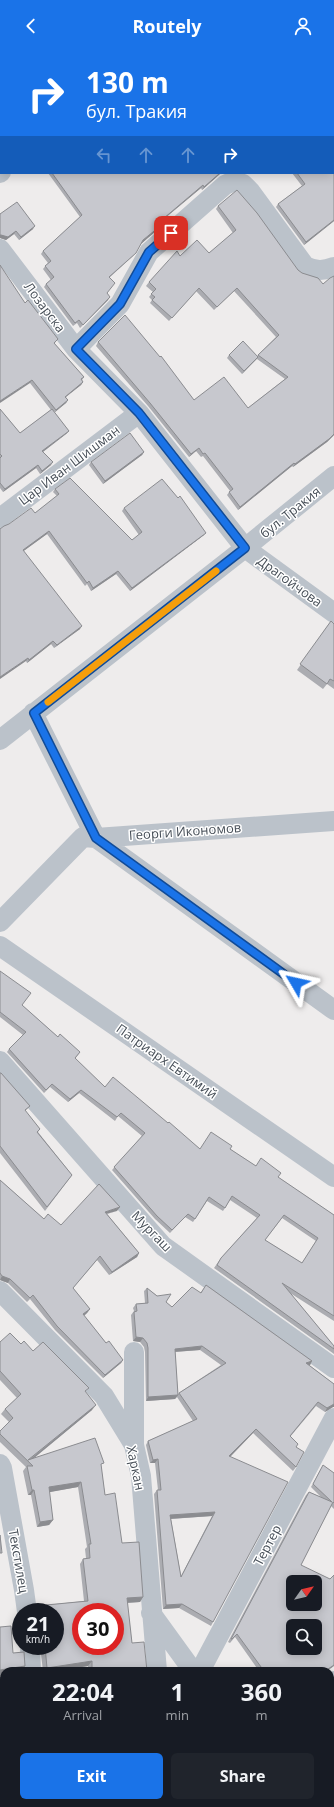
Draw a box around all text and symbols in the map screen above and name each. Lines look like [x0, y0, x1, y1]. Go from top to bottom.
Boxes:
text: Routely [132, 14, 202, 38]
icon: back [20, 15, 42, 37]
icon: person [292, 15, 314, 37]
text: 130 m [86, 63, 169, 101]
icon: right [20, 68, 72, 120]
text: бул. Тракия [86, 99, 187, 123]
icon: left [93, 144, 115, 166]
icon: ahead [135, 144, 157, 166]
icon: ahead [177, 144, 199, 166]
icon: right [219, 144, 241, 166]
pin [154, 216, 188, 250]
icon: arrive [160, 222, 182, 244]
street label: Лозарска [20, 278, 70, 336]
street label: Цар Иван Шишман [15, 421, 123, 509]
street label: бул. Тракия [256, 482, 324, 542]
street label: Драгойчова [254, 551, 326, 611]
street label: Георги Икономов [128, 818, 242, 844]
position arrow [275, 962, 317, 1004]
street label: Патриарх Евтимий [113, 1019, 221, 1103]
street label: Мургаш [128, 1207, 176, 1255]
street label: Харкан [123, 1444, 149, 1492]
street label: Тертер [249, 1521, 285, 1569]
street label: Текстилец [5, 1528, 33, 1594]
north arrow [286, 1575, 322, 1611]
map controls [286, 1575, 322, 1655]
speed limit sign: 30 [72, 1603, 124, 1655]
text: 21 [27, 1610, 49, 1637]
button: search [286, 1619, 322, 1655]
text: km/h [26, 1632, 50, 1646]
text: 22:04 [52, 1675, 114, 1708]
text: 1 [170, 1675, 184, 1708]
text: 360 [241, 1675, 282, 1708]
text: Arrival [63, 1706, 102, 1724]
text: min [166, 1706, 189, 1724]
text: m [255, 1706, 267, 1724]
button: Exit [20, 1753, 163, 1799]
button: Share [171, 1753, 314, 1799]

